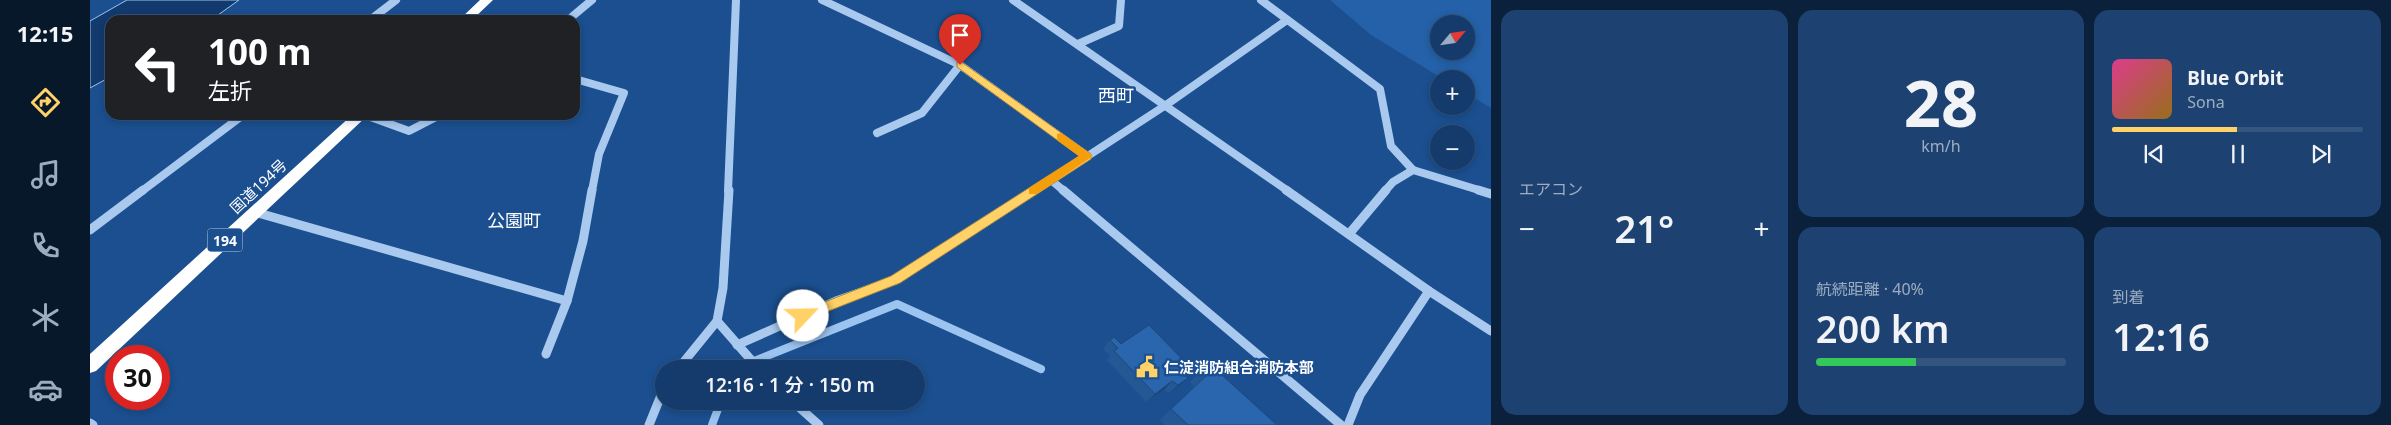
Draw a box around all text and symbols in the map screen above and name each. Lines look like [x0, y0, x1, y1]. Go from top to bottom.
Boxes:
pin [939, 14, 981, 65]
north arrow [1430, 15, 1475, 60]
map controls [1430, 15, 1475, 170]
text: 12:15 [17, 18, 73, 48]
icon: arrive [946, 21, 974, 49]
text: 100 m [208, 28, 311, 75]
icon: left [125, 35, 190, 100]
text: 28 [1904, 58, 1978, 146]
text: Blue Orbit [2187, 65, 2284, 91]
button: + [1430, 70, 1475, 115]
text: 左折 [208, 75, 252, 105]
district label: 西町 [1098, 83, 1134, 107]
icon: directions [28, 85, 63, 120]
text: Sona [2187, 91, 2225, 113]
button: − [1430, 125, 1475, 170]
text: km/h [1921, 135, 1961, 157]
icon: previous [2140, 140, 2168, 168]
icon: pause [2224, 140, 2252, 168]
icon: next [2307, 140, 2335, 168]
street label: 国道194号 [225, 155, 291, 217]
icon: music [28, 157, 63, 192]
text: エアコン [1519, 178, 1583, 200]
text: 21° [1614, 202, 1674, 254]
district label: 公園町 [487, 208, 541, 232]
text: − [1519, 209, 1535, 247]
text: + [1754, 209, 1770, 247]
icon: phone [28, 228, 63, 263]
road number: 194 [208, 228, 242, 252]
text: 航続距離 · 40% [1816, 278, 1924, 300]
text: 到着 [2112, 286, 2144, 308]
position arrow [776, 289, 828, 341]
icon: climate [28, 300, 63, 335]
text: 200 km [1816, 302, 1950, 354]
text: 12:16 [2112, 310, 2210, 362]
speed limit sign: 30 [105, 345, 170, 410]
public building icon: 仁淀消防組合消防本部 [1134, 354, 1160, 380]
place label: 仁淀消防組合消防本部 [1164, 357, 1314, 377]
icon: car [28, 372, 63, 407]
text: 12:16 · 1 分 · 150 m [705, 372, 875, 398]

